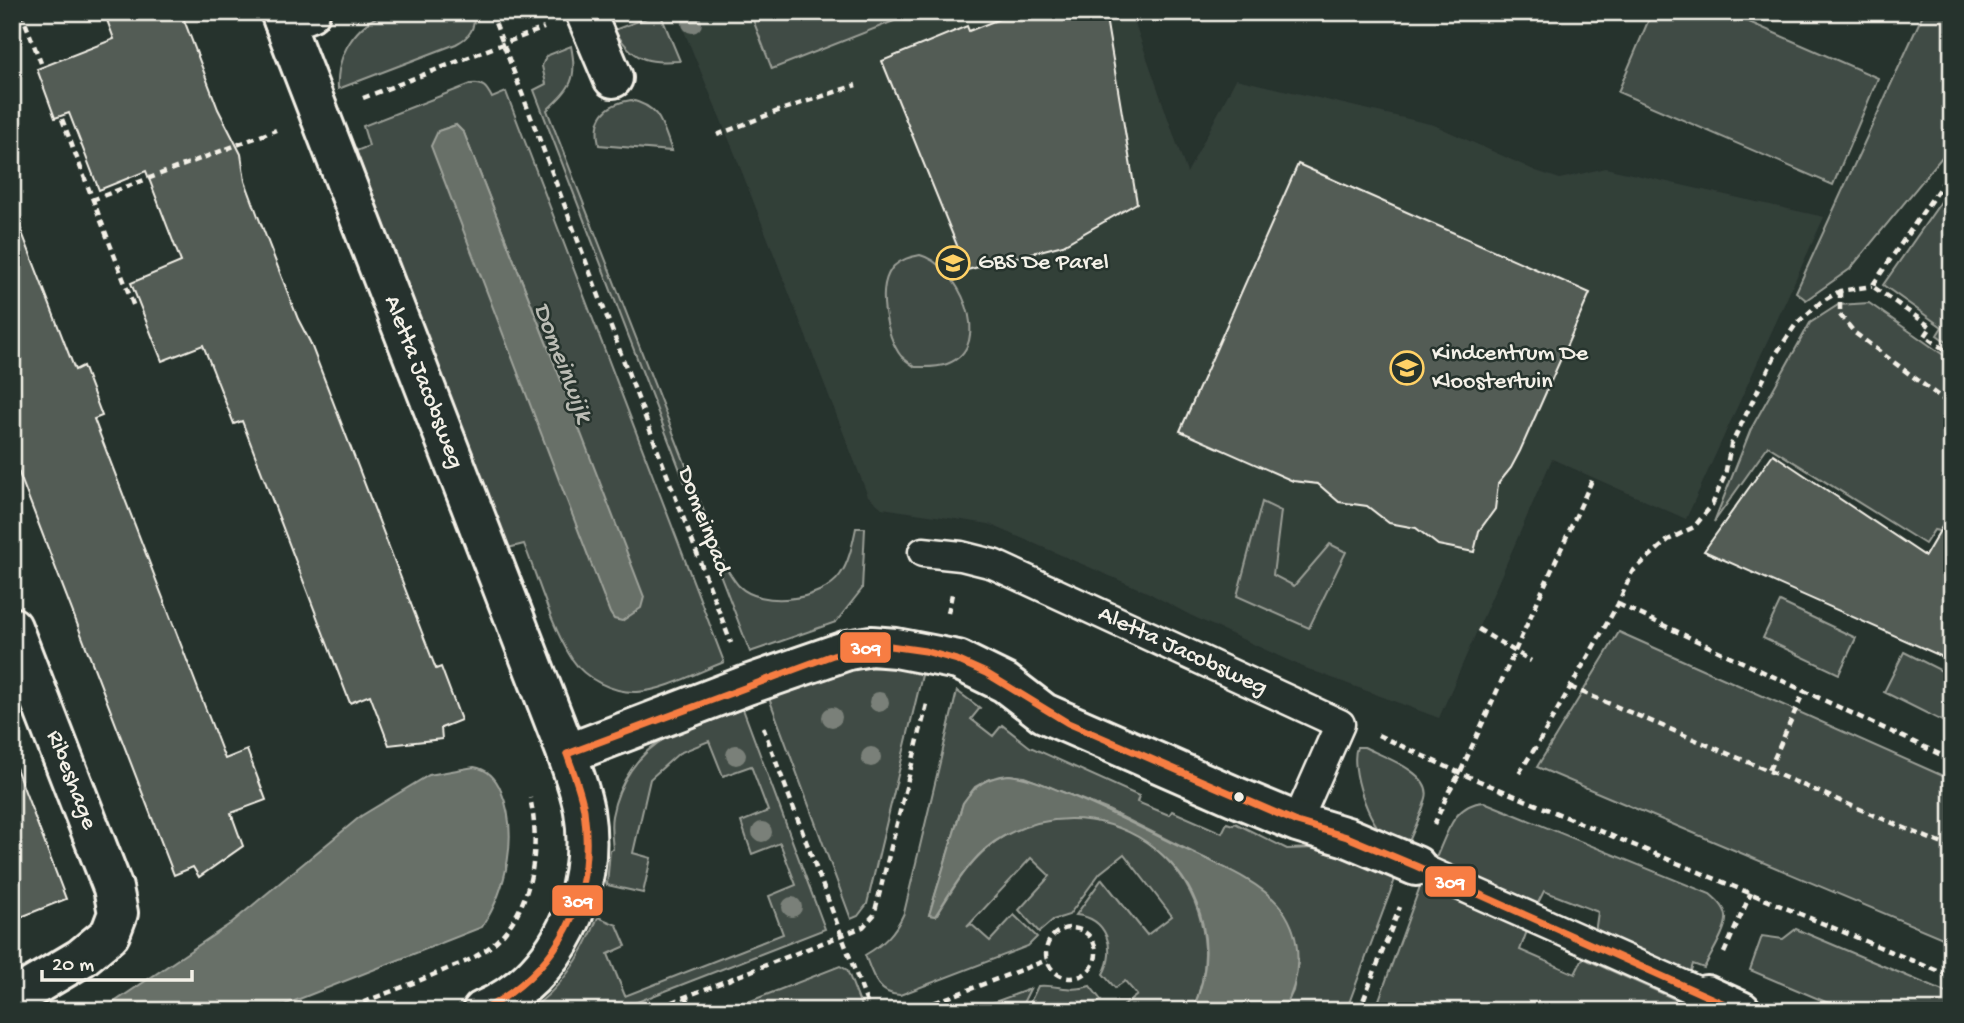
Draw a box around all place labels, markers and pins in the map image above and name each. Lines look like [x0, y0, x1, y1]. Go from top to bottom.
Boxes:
school or university icon: GBS De Parel [934, 244, 972, 282]
place label: GBS De Parel [978, 249, 1109, 278]
place label: Kindcentrum De Kloostertuin [1432, 340, 1589, 397]
school or university icon: Kindcentrum De Kloostertuin [1388, 349, 1426, 387]
unlabelled marker [1232, 790, 1246, 804]

